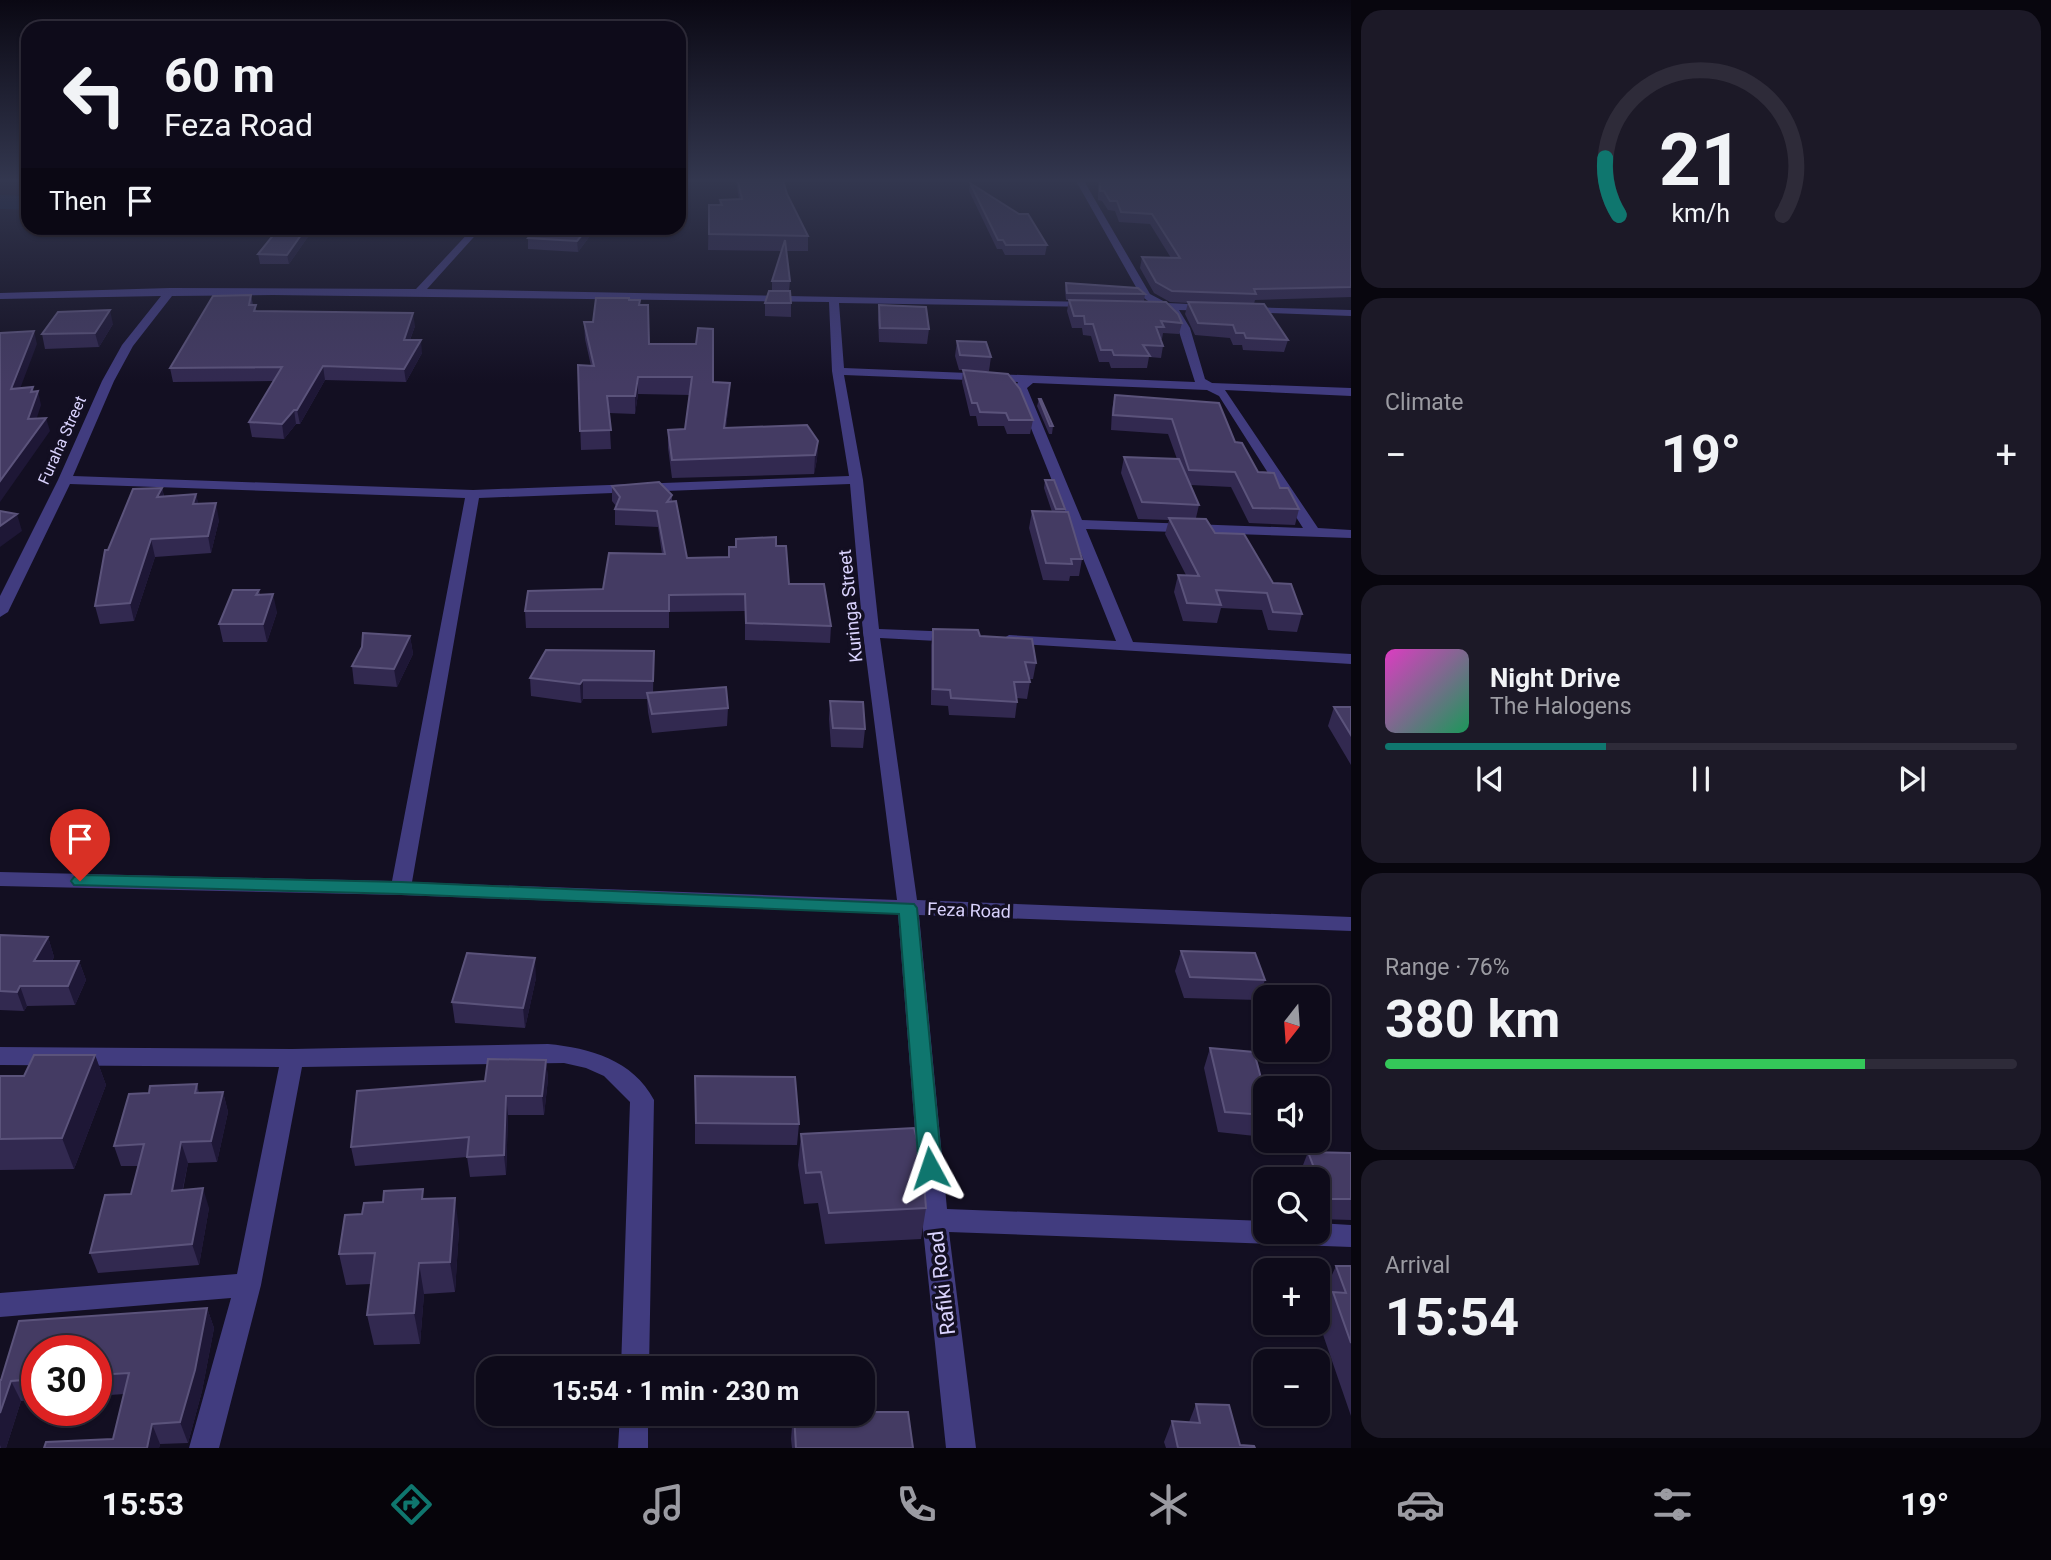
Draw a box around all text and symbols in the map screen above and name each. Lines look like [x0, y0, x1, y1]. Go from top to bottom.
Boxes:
text: 60 m [164, 47, 275, 104]
icon: left [49, 49, 140, 140]
text: Feza Road [164, 106, 313, 144]
text: 21 [1659, 117, 1743, 203]
icon: arrive [121, 182, 159, 220]
text: Then [49, 186, 107, 216]
text: km/h [1672, 199, 1730, 228]
text: Climate [1385, 389, 1464, 416]
street label: Furaha Street [34, 393, 90, 487]
text: 19° [1661, 424, 1741, 485]
text: − [1385, 433, 1407, 477]
text: + [1995, 433, 2017, 477]
street label: Kuringa Street [834, 548, 866, 663]
text: Night Drive [1490, 663, 1620, 693]
text: The Halogens [1490, 693, 1632, 720]
icon: previous [1471, 760, 1509, 798]
icon: pause [1682, 760, 1720, 798]
icon: next [1893, 760, 1931, 798]
pin [50, 809, 110, 881]
icon: arrive [61, 820, 99, 858]
street label: Feza Road [927, 898, 1011, 922]
text: Range · 76% [1385, 954, 1510, 981]
north arrow [1253, 985, 1330, 1062]
map controls [1253, 985, 1330, 1426]
text: 380 km [1385, 989, 1560, 1050]
button: sound [1253, 1076, 1330, 1153]
position arrow [893, 1131, 967, 1205]
button: search [1253, 1167, 1330, 1244]
street label: Rafiki Road [924, 1229, 960, 1337]
text: Arrival [1385, 1252, 1450, 1279]
button: + [1253, 1258, 1330, 1335]
text: 15:54 [1385, 1287, 1519, 1348]
speed limit sign: 30 [21, 1335, 112, 1426]
button: − [1253, 1349, 1330, 1426]
text: 15:54 · 1 min · 230 m [552, 1376, 799, 1406]
icon: directions [387, 1480, 436, 1529]
icon: music [639, 1480, 688, 1529]
icon: phone [892, 1480, 941, 1529]
icon: climate [1144, 1480, 1193, 1529]
icon: car [1396, 1480, 1445, 1529]
icon: filters [1648, 1480, 1697, 1529]
text: 15:53 [102, 1485, 184, 1523]
text: 19° [1900, 1485, 1949, 1523]

